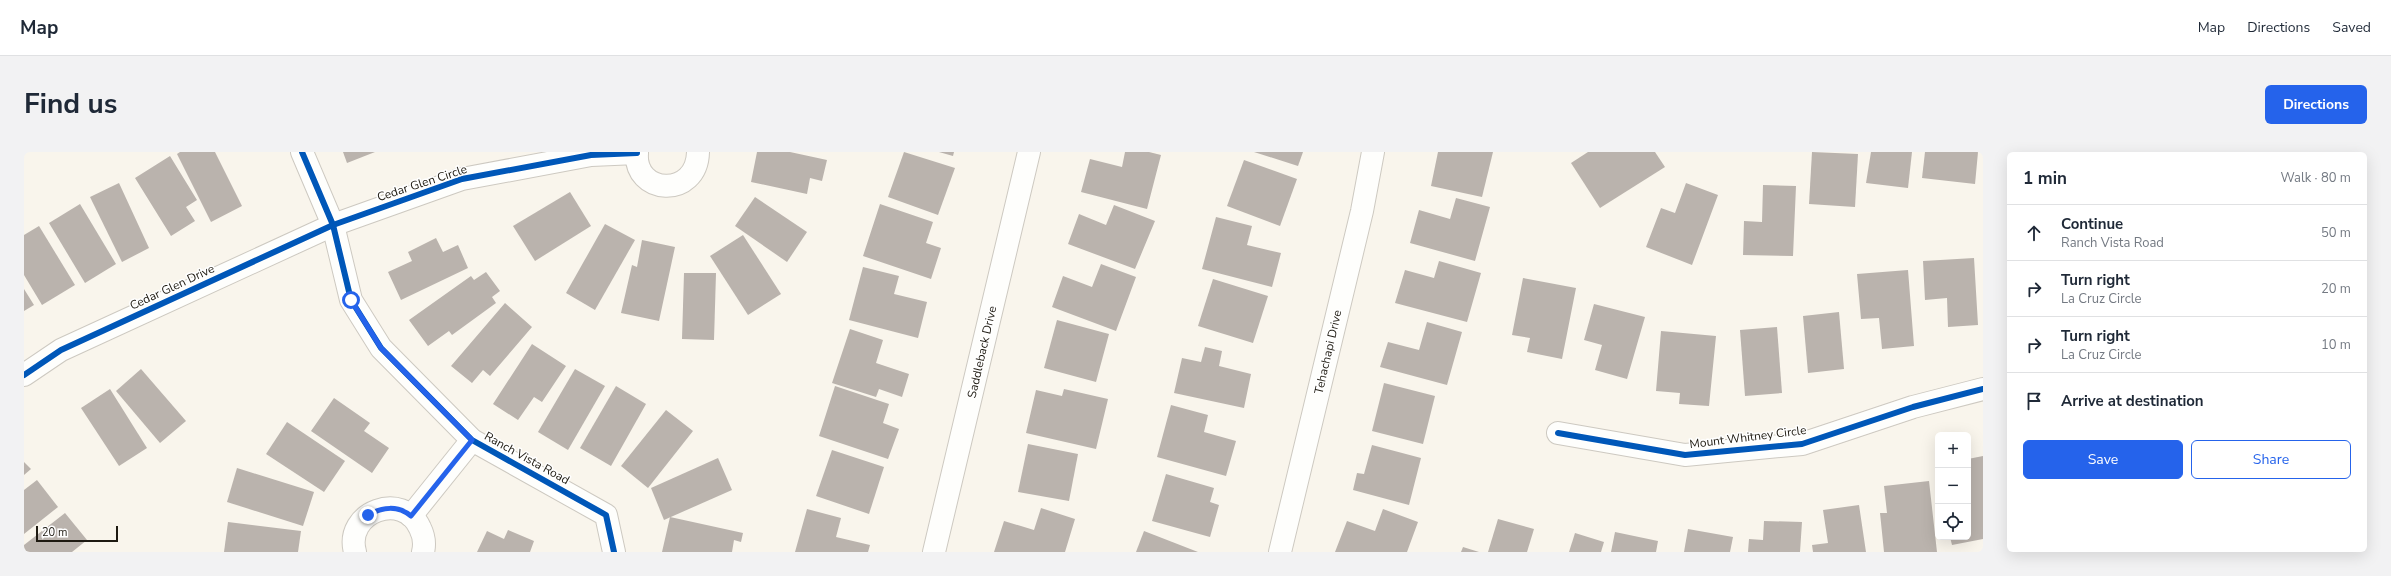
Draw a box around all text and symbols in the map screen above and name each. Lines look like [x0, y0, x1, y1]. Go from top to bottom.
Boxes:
text: Map [20, 15, 58, 41]
text: Map [2198, 18, 2225, 37]
text: Directions [2247, 18, 2310, 37]
text: Saved [2332, 18, 2371, 37]
text: Find us [24, 85, 118, 123]
button: Directions [2265, 85, 2367, 124]
street label: Cedar Glen Circle [375, 161, 469, 205]
text: 1 min [2023, 167, 2067, 190]
text: Walk · 80 m [2280, 169, 2351, 187]
text: Continue [2061, 214, 2123, 234]
icon: ahead [2023, 222, 2045, 244]
text: 50 m [2321, 224, 2351, 242]
text: Ranch Vista Road [2061, 234, 2164, 252]
street label: Cedar Glen Drive [127, 260, 217, 314]
text: Turn right [2061, 270, 2130, 290]
icon: right [2023, 278, 2045, 300]
text: 20 m [2321, 280, 2351, 298]
text: La Cruz Circle [2061, 290, 2141, 308]
route start [342, 291, 360, 309]
street label: Saddleback Drive [964, 304, 1000, 400]
street label: Tehachapi Drive [1311, 308, 1345, 396]
text: Turn right [2061, 326, 2130, 346]
icon: right [2023, 334, 2045, 356]
text: 10 m [2321, 336, 2351, 354]
text: La Cruz Circle [2061, 346, 2141, 364]
icon: arrive [2023, 390, 2045, 412]
text: Arrive at destination [2061, 391, 2204, 411]
street label: Mount Whitney Circle [1689, 422, 1807, 452]
street label: Ranch Vista Road [482, 428, 572, 488]
map controls [1935, 432, 1971, 540]
button: + [1935, 432, 1971, 468]
button: Save [2023, 440, 2183, 479]
button: Share [2191, 440, 2351, 479]
button: − [1935, 468, 1971, 504]
button: locate [1935, 504, 1971, 540]
route end [359, 506, 377, 524]
scale bar [36, 524, 118, 543]
text: 20 m [42, 525, 67, 540]

